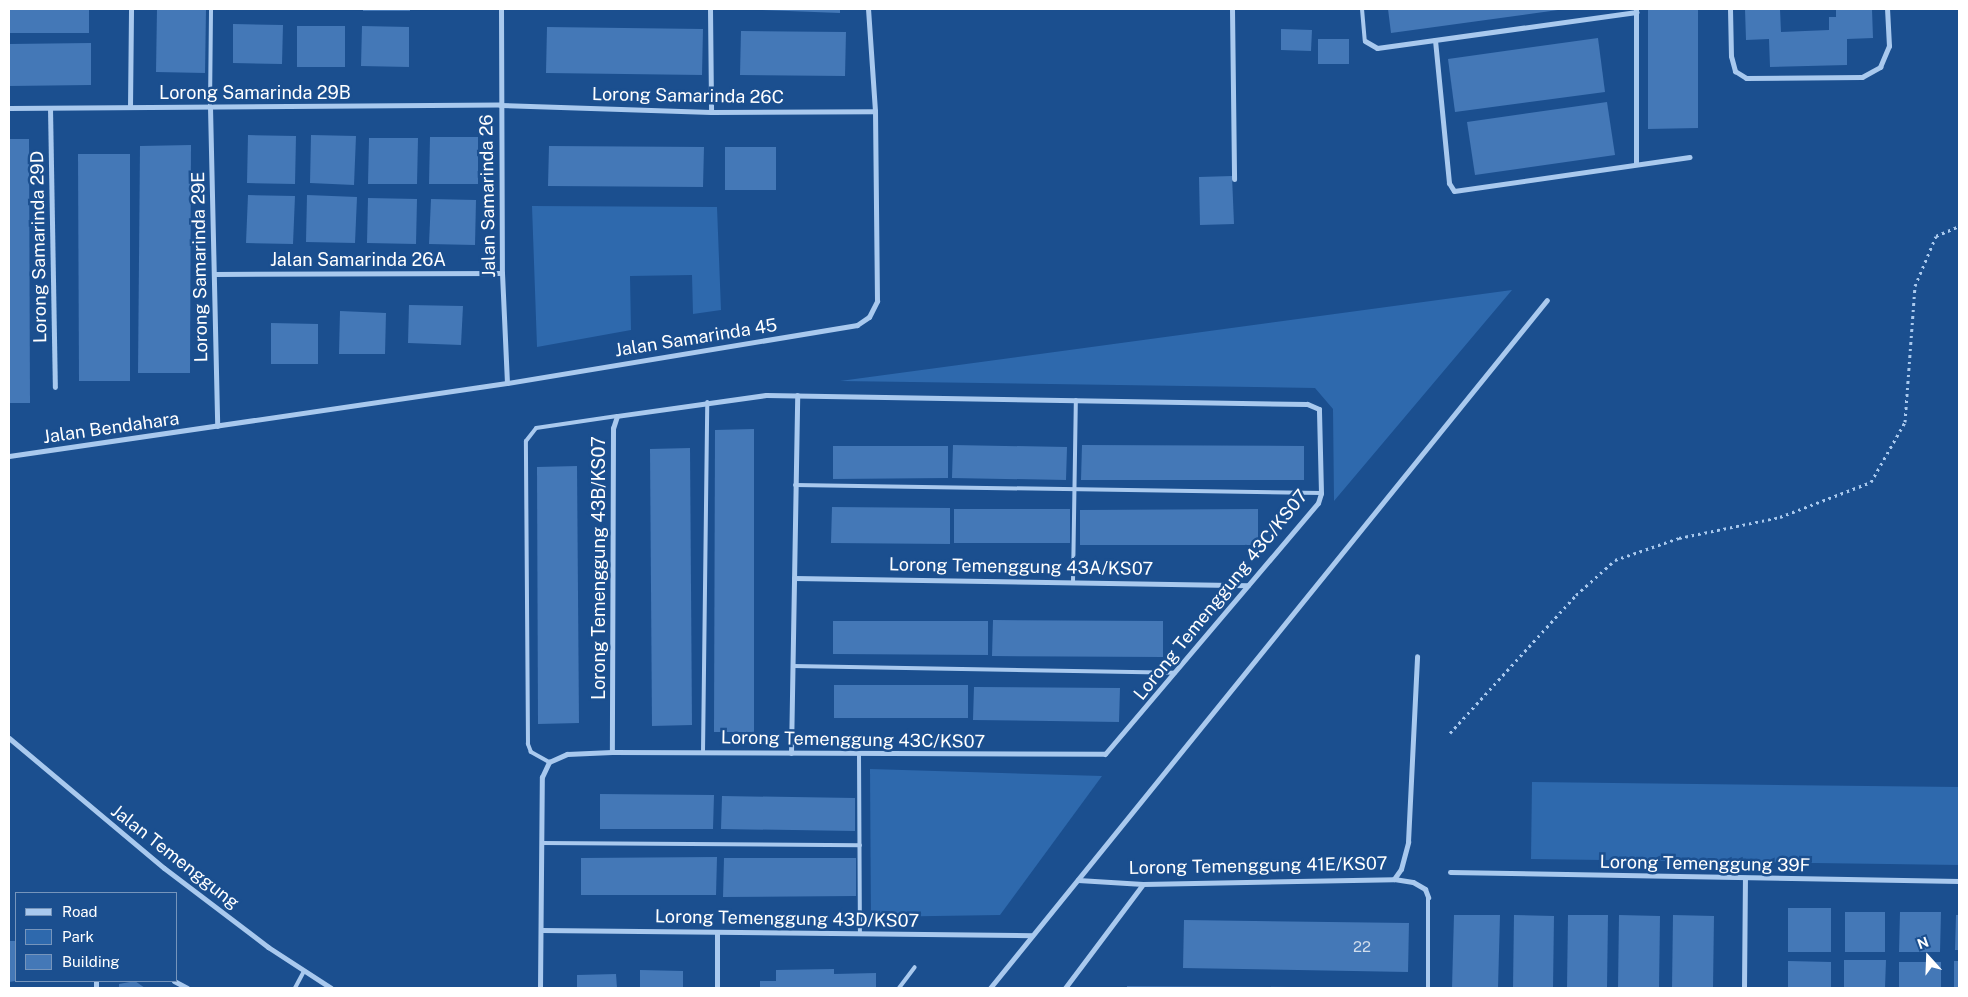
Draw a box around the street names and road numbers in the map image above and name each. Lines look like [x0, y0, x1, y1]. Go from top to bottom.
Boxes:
street label: Lorong Samarinda 29B [159, 82, 351, 104]
street label: Lorong Samarinda 26C [592, 84, 784, 108]
street label: Jalan Samarinda 26 [476, 114, 500, 278]
street label: Lorong Samarinda 29D [27, 151, 51, 343]
street label: Lorong Samarinda 29E [188, 171, 212, 363]
street label: Jalan Samarinda 26A [270, 249, 446, 271]
street label: Jalan Samarinda 45 [613, 314, 779, 362]
street label: Jalan Bendahara [41, 408, 181, 448]
street label: Lorong Temenggung 43B/KS07 [588, 436, 610, 700]
street label: Lorong Temenggung 43C/KS07 [1129, 486, 1313, 704]
street label: Lorong Temenggung 43A/KS07 [889, 554, 1153, 580]
street label: Lorong Temenggung 43C/KS07 [721, 727, 985, 753]
street label: Jalan Temenggung [107, 800, 243, 914]
street label: Lorong Temenggung 39F [1600, 851, 1810, 877]
street label: Lorong Temenggung 41E/KS07 [1128, 853, 1388, 879]
street label: Lorong Temenggung 43D/KS07 [655, 906, 919, 932]

